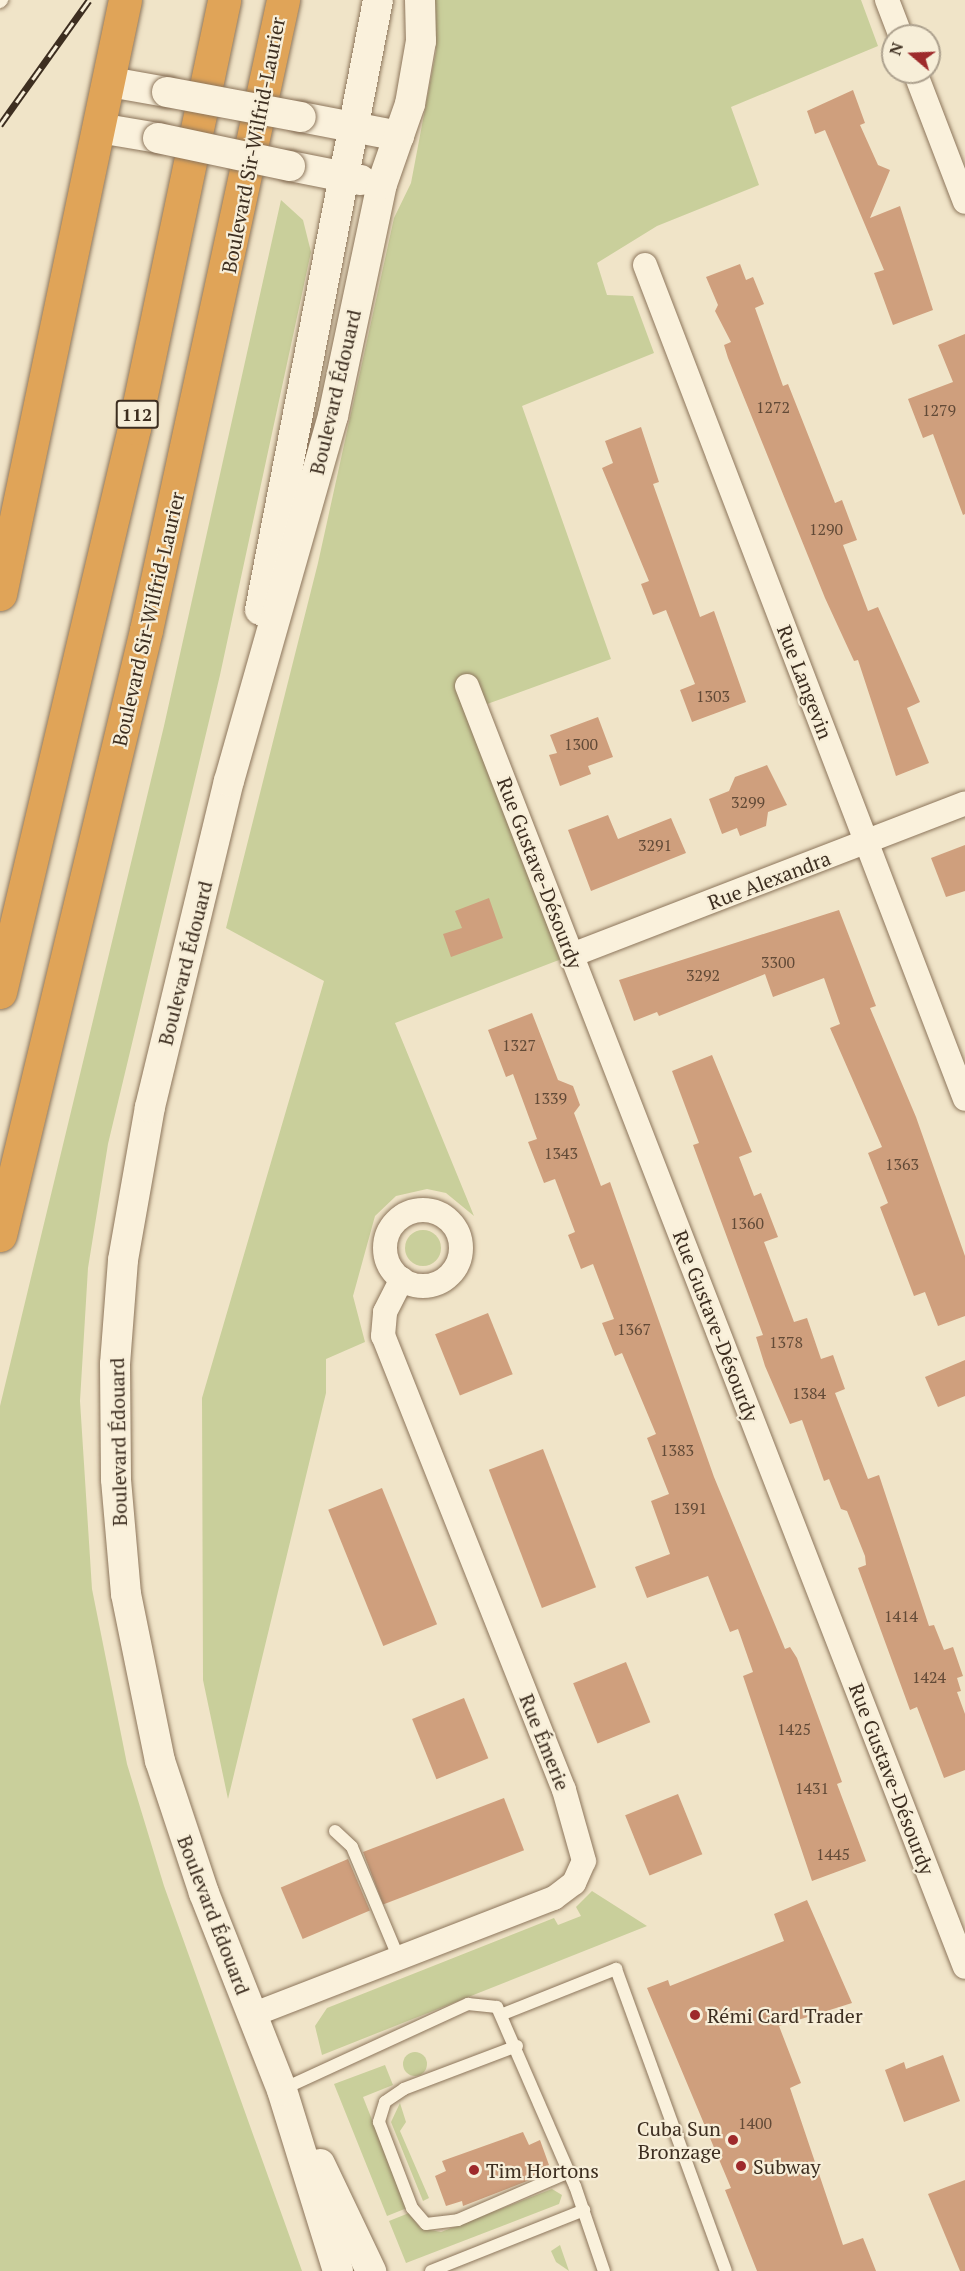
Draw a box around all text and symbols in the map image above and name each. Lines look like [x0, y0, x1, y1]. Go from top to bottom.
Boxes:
street label: Boulevard Sir-Wilfrid-Laurier [216, 15, 290, 275]
north arrow [881, 24, 941, 84]
text: N [883, 39, 908, 58]
street label: Boulevard Édouard [304, 307, 366, 477]
house number: 1272 [756, 397, 790, 417]
road number: 112 [114, 399, 160, 429]
house number: 1279 [922, 400, 956, 420]
street label: Boulevard Sir-Wilfrid-Laurier [107, 489, 189, 749]
house number: 1290 [809, 519, 843, 539]
street label: Rue Langevin [772, 622, 838, 742]
house number: 1303 [696, 686, 730, 706]
house number: 1300 [564, 734, 598, 754]
street label: Rue Gustave-Désourdy [492, 774, 588, 972]
house number: 3299 [731, 792, 765, 812]
house number: 3291 [638, 835, 672, 855]
street label: Rue Alexandra [704, 846, 834, 914]
street label: Boulevard Édouard [153, 878, 217, 1048]
house number: 3300 [761, 952, 795, 972]
house number: 3292 [686, 965, 720, 985]
house number: 1327 [502, 1035, 536, 1055]
house number: 1339 [533, 1088, 567, 1108]
house number: 1343 [544, 1143, 578, 1163]
house number: 1363 [885, 1154, 919, 1174]
house number: 1360 [730, 1213, 764, 1233]
street label: Rue Gustave-Désourdy [668, 1227, 764, 1425]
house number: 1367 [617, 1319, 651, 1339]
house number: 1378 [769, 1332, 803, 1352]
street label: Boulevard Édouard [105, 1358, 131, 1526]
house number: 1384 [792, 1383, 826, 1403]
house number: 1383 [660, 1440, 694, 1460]
house number: 1391 [673, 1498, 707, 1518]
house number: 1414 [884, 1606, 918, 1626]
house number: 1424 [912, 1667, 946, 1687]
street label: Rue Gustave-Désourdy [844, 1680, 940, 1878]
street label: Rue Émerie [515, 1690, 575, 1794]
house number: 1425 [777, 1719, 811, 1739]
house number: 1431 [795, 1778, 829, 1798]
street label: Boulevard Édouard [173, 1832, 255, 1998]
house number: 1445 [816, 1844, 850, 1864]
place label: Rémi Card Trader [707, 2003, 863, 2027]
marker: Rémi Card Trader [688, 2008, 702, 2022]
house number: 1400 [738, 2113, 772, 2133]
place label: Cuba Sun Bronzage [637, 2116, 721, 2163]
marker: Cuba Sun Bronzage [726, 2133, 740, 2147]
place label: Subway [753, 2154, 821, 2178]
place label: Tim Hortons [486, 2158, 599, 2182]
marker: Subway [734, 2159, 748, 2173]
marker: Tim Hortons [467, 2163, 481, 2177]

